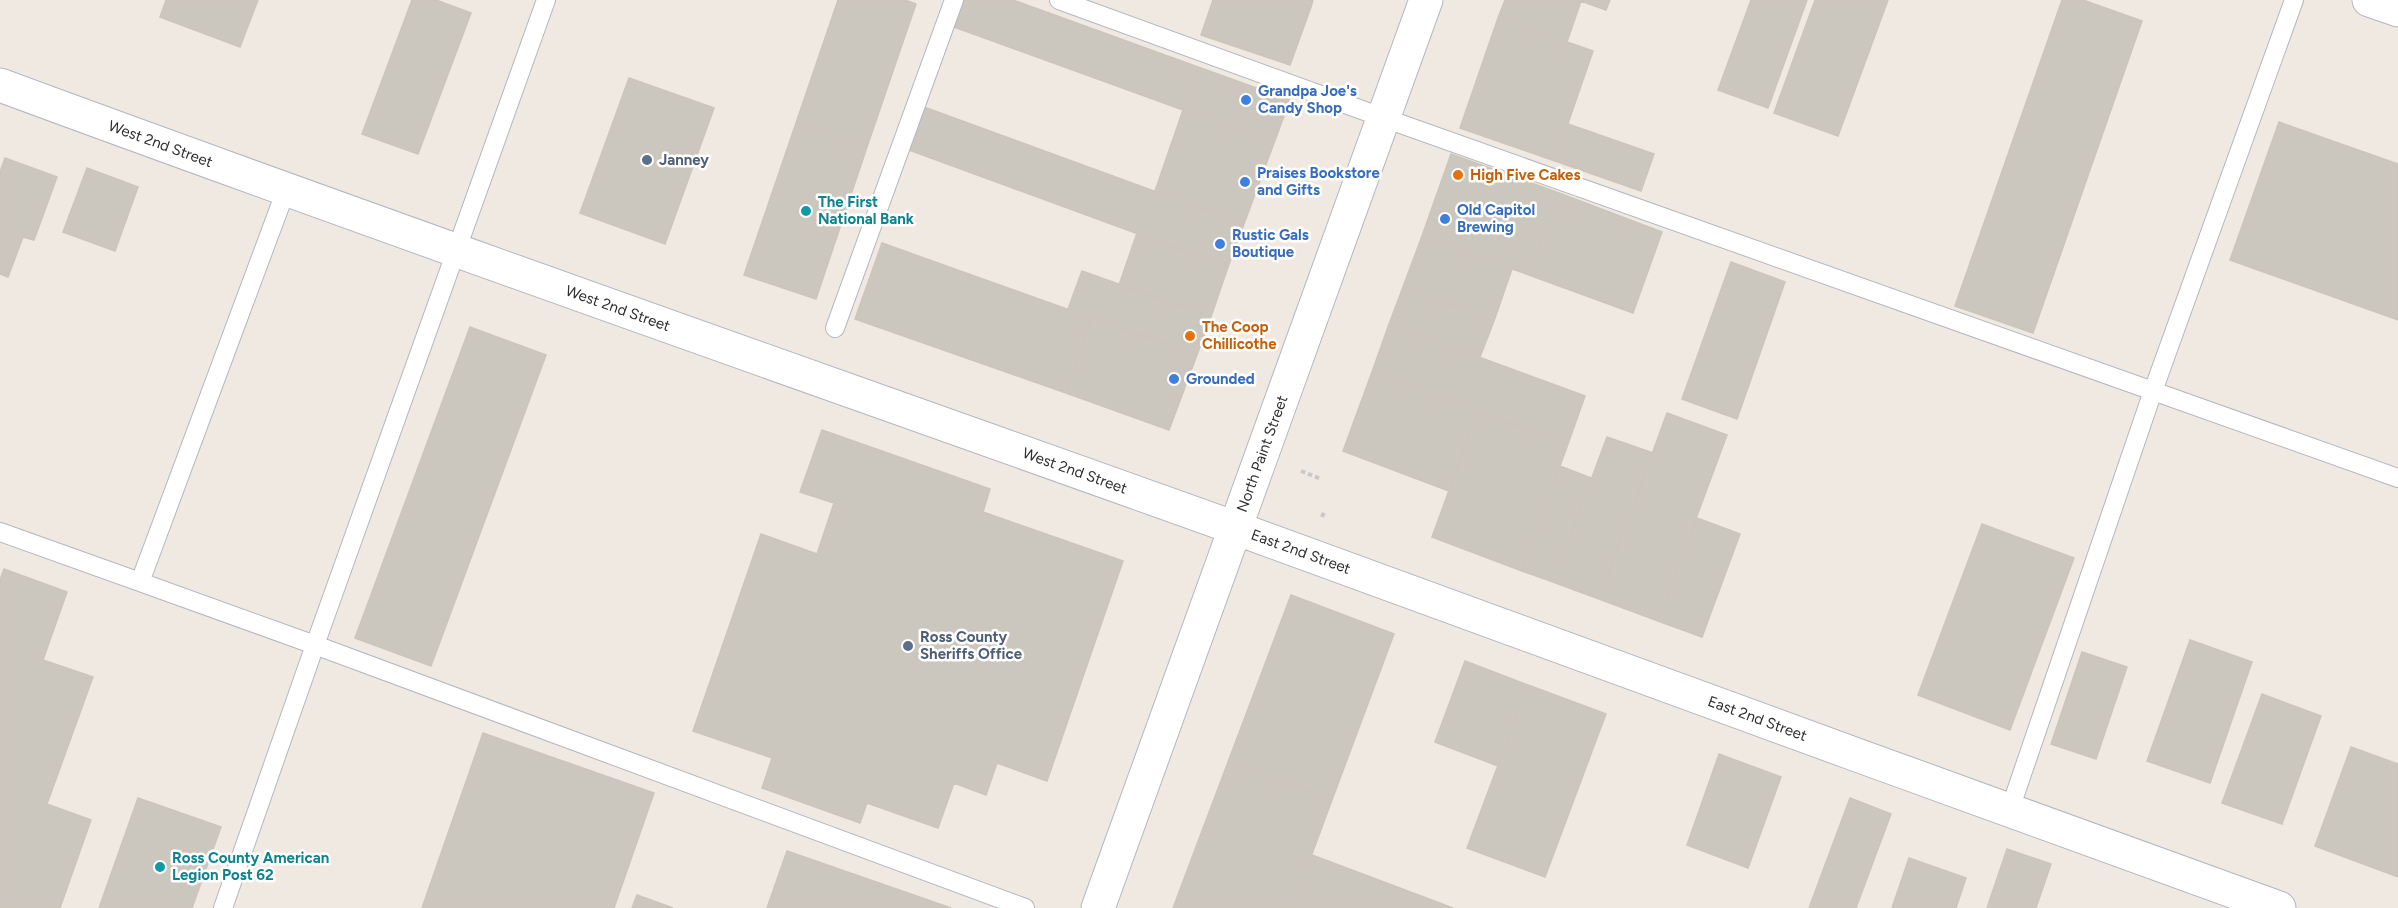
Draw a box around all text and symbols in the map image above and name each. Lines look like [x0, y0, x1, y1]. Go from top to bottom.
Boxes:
place label: Grandpa Joe's Candy Shop [1258, 82, 1357, 117]
marker: Grandpa Joe's Candy Shop [1239, 93, 1253, 107]
street label: West 2nd Street [106, 117, 215, 171]
place label: Janney [659, 151, 709, 169]
marker: Janney [640, 153, 654, 167]
place label: Praises Bookstore and Gifts [1257, 164, 1380, 199]
place label: High Five Cakes [1470, 166, 1580, 184]
marker: High Five Cakes [1451, 168, 1465, 182]
marker: Praises Bookstore and Gifts [1238, 175, 1252, 189]
place label: The First National Bank [818, 193, 914, 228]
place label: Old Capitol Brewing [1457, 201, 1535, 236]
marker: The First National Bank [799, 204, 813, 218]
marker: Old Capitol Brewing [1438, 212, 1452, 226]
place label: Rustic Gals Boutique [1232, 226, 1309, 261]
marker: Rustic Gals Boutique [1213, 237, 1227, 251]
street label: West 2nd Street [563, 281, 673, 335]
place label: The Coop Chillicothe [1202, 318, 1277, 353]
marker: The Coop Chillicothe [1183, 329, 1197, 343]
place label: Grounded [1186, 370, 1255, 388]
marker: Grounded [1167, 372, 1181, 386]
street label: North Paint Street [1233, 393, 1292, 514]
street label: West 2nd Street [1020, 444, 1130, 498]
street label: East 2nd Street [1249, 525, 1353, 578]
place label: Ross County Sheriffs Office [920, 628, 1023, 663]
marker: Ross County Sheriffs Office [901, 639, 915, 653]
street label: East 2nd Street [1705, 692, 1810, 745]
place label: Ross County American Legion Post 62 [172, 849, 329, 884]
marker: Ross County American Legion Post 62 [153, 860, 167, 874]

